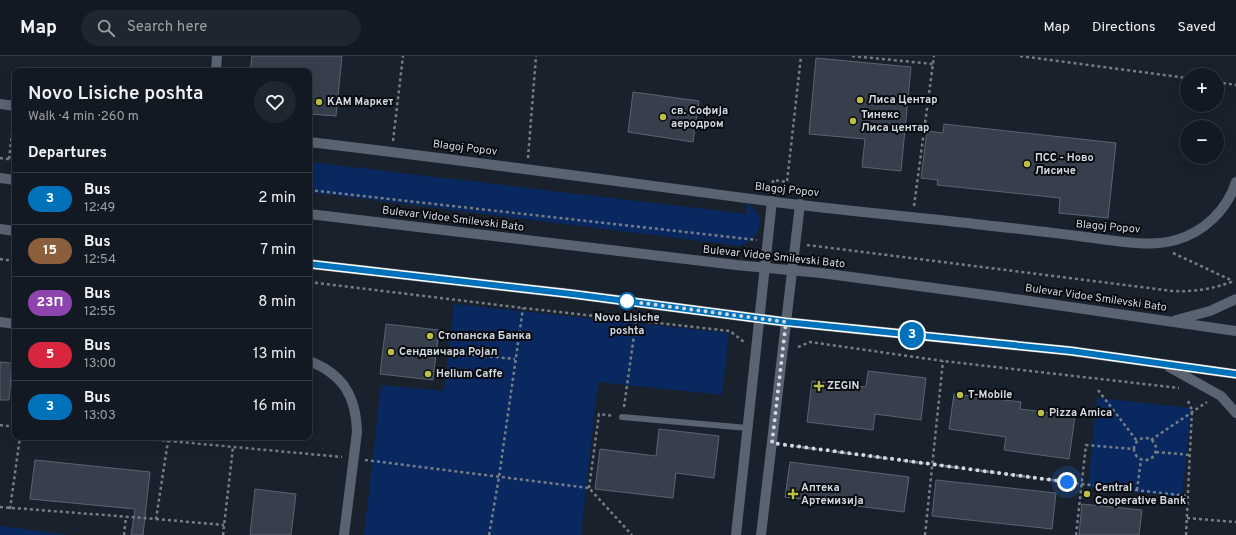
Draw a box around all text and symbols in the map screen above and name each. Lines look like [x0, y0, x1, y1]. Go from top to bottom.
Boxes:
search box [81, 10, 361, 46]
text: Map [20, 16, 57, 40]
icon: search [95, 17, 117, 39]
text: Search here [127, 18, 207, 37]
text: Map [1044, 19, 1070, 36]
text: Directions [1092, 19, 1156, 36]
text: Saved [1178, 19, 1216, 36]
map controls [1180, 68, 1224, 164]
button: + [1180, 68, 1224, 112]
button: heart [254, 81, 296, 123]
text: Novo Lisiche poshta [28, 82, 203, 106]
place label: Лиса Центар [868, 93, 938, 107]
place label: КАМ Маркет [327, 95, 394, 109]
marker: Лиса Центар [855, 95, 865, 105]
marker: КАМ Маркет [314, 97, 324, 107]
place label: св. Софија аеродром [671, 104, 728, 131]
place label: Тинекс Лиса центар [861, 108, 929, 135]
text: Walk · 4 min · 260 m [28, 109, 139, 125]
marker: св. Софија аеродром [658, 112, 668, 122]
marker: Тинекс Лиса центар [848, 116, 858, 126]
button: − [1180, 120, 1224, 164]
street label: Blagoj Popov [432, 137, 498, 159]
text: Departures [28, 144, 107, 163]
place label: ПСС - Ново Лисиче [1035, 151, 1094, 178]
marker: ПСС - Ново Лисиче [1022, 159, 1032, 169]
street label: Blagoj Popov [754, 180, 820, 200]
text: Bus [84, 181, 111, 200]
text: 2 min [258, 189, 296, 208]
text: 3 [46, 190, 54, 207]
text: 12:49 [84, 200, 115, 216]
street label: Bulevar Vidoe Smilevski Bato [381, 203, 525, 235]
street label: Blagoj Popov [1075, 217, 1141, 237]
text: Bus [84, 233, 111, 252]
text: 7 min [260, 241, 296, 260]
text: 15 [43, 242, 57, 259]
street label: Bulevar Vidoe Smilevski Bato [702, 243, 846, 271]
text: 12:54 [84, 252, 116, 268]
street label: Bulevar Vidoe Smilevski Bato [1024, 281, 1168, 315]
text: Bus [84, 285, 111, 304]
marker: Novo Lisiche poshta [618, 292, 636, 310]
text: 8 min [258, 293, 296, 312]
text: 23П [37, 294, 63, 311]
text: 12:55 [84, 304, 116, 320]
place label: Novo Lisiche poshta [594, 311, 660, 338]
line badge: 3 [899, 322, 925, 348]
text: 3 [908, 326, 916, 343]
place label: Стопанска Банка [438, 329, 531, 343]
marker: Стопанска Банка [425, 331, 435, 341]
text: Bus [84, 337, 111, 356]
text: 13 min [253, 345, 296, 364]
place label: Сендвичара Ројал [399, 345, 497, 359]
text: 5 [46, 346, 54, 363]
marker: Сендвичара Ројал [386, 347, 396, 357]
text: 13:00 [84, 356, 116, 372]
place label: Helium Caffe [436, 367, 503, 381]
marker: Helium Caffe [423, 369, 433, 379]
place label: ZEGIN [827, 379, 859, 393]
marker: ZEGIN [814, 381, 824, 391]
place label: T-Mobile [968, 388, 1012, 402]
text: Bus [84, 389, 111, 408]
marker: T-Mobile [955, 390, 965, 400]
text: 16 min [253, 397, 296, 416]
text: 3 [46, 398, 54, 415]
place label: Pizza Amica [1049, 406, 1112, 420]
text: 13:03 [84, 408, 116, 424]
marker: Pizza Amica [1036, 408, 1046, 418]
your location [1057, 472, 1077, 492]
place label: Аптека Артемизија [801, 481, 864, 508]
place label: Central Cooperative Bank [1095, 481, 1186, 508]
marker: Аптека Артемизија [788, 489, 798, 499]
marker: Central Cooperative Bank [1082, 489, 1092, 499]

